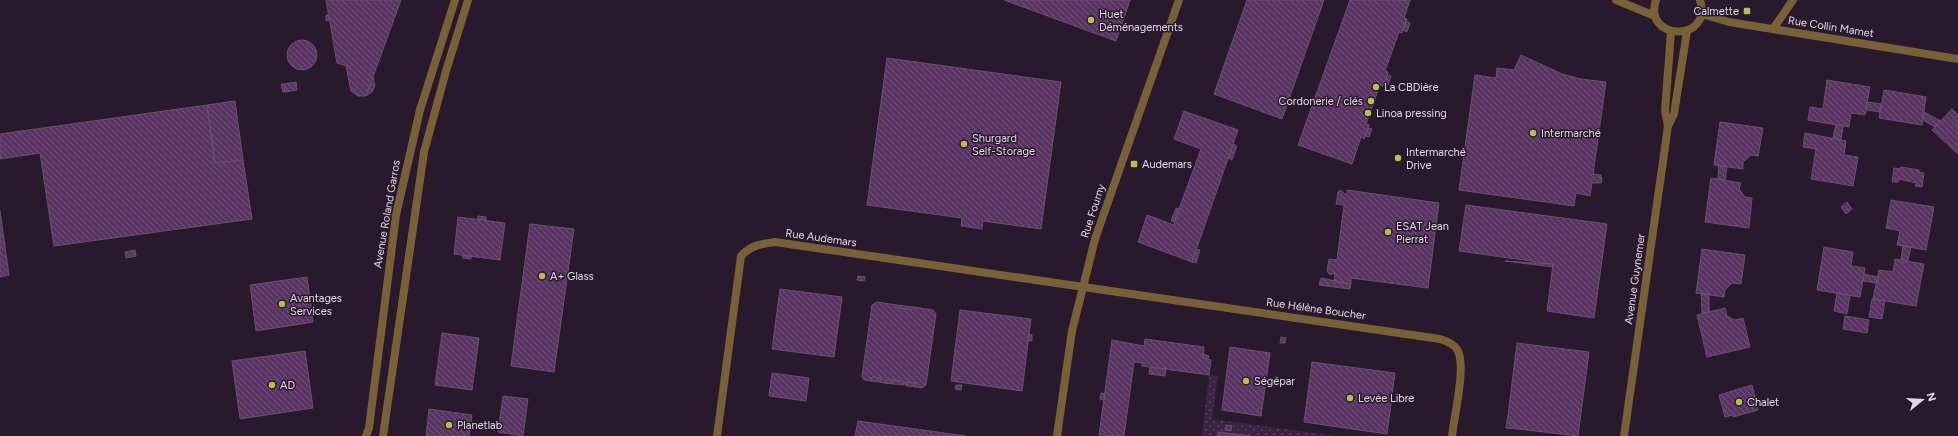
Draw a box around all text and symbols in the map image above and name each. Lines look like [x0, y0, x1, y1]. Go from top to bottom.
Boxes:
place label: Calmette [1693, 5, 1739, 18]
marker: Calmette [1742, 6, 1752, 16]
place label: Huet Déménagements [1099, 8, 1183, 34]
street label: Rue Collin Mamet [1787, 14, 1875, 40]
marker: Huet Déménagements [1086, 15, 1096, 25]
place label: La CBDière [1384, 81, 1439, 94]
marker: La CBDière [1371, 82, 1381, 92]
place label: Cordonerie / clés [1278, 95, 1363, 108]
marker: Cordonerie / clés [1366, 96, 1376, 106]
place label: Linoa pressing [1376, 107, 1447, 120]
marker: Linoa pressing [1363, 108, 1373, 118]
place label: Intermarché [1541, 127, 1601, 140]
marker: Intermarché [1528, 128, 1538, 138]
place label: Shurgard Self-Storage [972, 132, 1035, 158]
marker: Shurgard Self-Storage [959, 139, 969, 149]
place label: Intermarché Drive [1406, 146, 1466, 172]
marker: Intermarché Drive [1393, 153, 1403, 163]
place label: Audemars [1142, 158, 1192, 171]
street label: Avenue Roland Garros [371, 159, 403, 269]
marker: Audemars [1129, 159, 1139, 169]
street label: Rue Fourny [1078, 182, 1108, 240]
place label: ESAT Jean Pierrat [1396, 220, 1449, 246]
street label: Rue Audemars [785, 227, 857, 249]
marker: ESAT Jean Pierrat [1383, 227, 1393, 237]
street label: Avenue Guynemer [1622, 233, 1648, 325]
place label: A+ Glass [550, 270, 594, 283]
marker: A+ Glass [537, 271, 547, 281]
place label: Avantages Services [290, 292, 342, 318]
street label: Rue Hélène Boucher [1265, 296, 1367, 322]
marker: Avantages Services [277, 299, 287, 309]
place label: Ségépar [1254, 375, 1295, 388]
marker: Ségépar [1241, 376, 1251, 386]
place label: AD [280, 379, 295, 392]
marker: AD [267, 380, 277, 390]
north arrow [1902, 380, 1942, 420]
text: N [1924, 391, 1939, 403]
place label: Levée Libre [1358, 392, 1414, 405]
marker: Levée Libre [1345, 393, 1355, 403]
place label: Chalet [1747, 396, 1779, 409]
marker: Chalet [1734, 397, 1744, 407]
place label: Planetlab [457, 419, 502, 432]
marker: Planetlab [444, 420, 454, 430]

